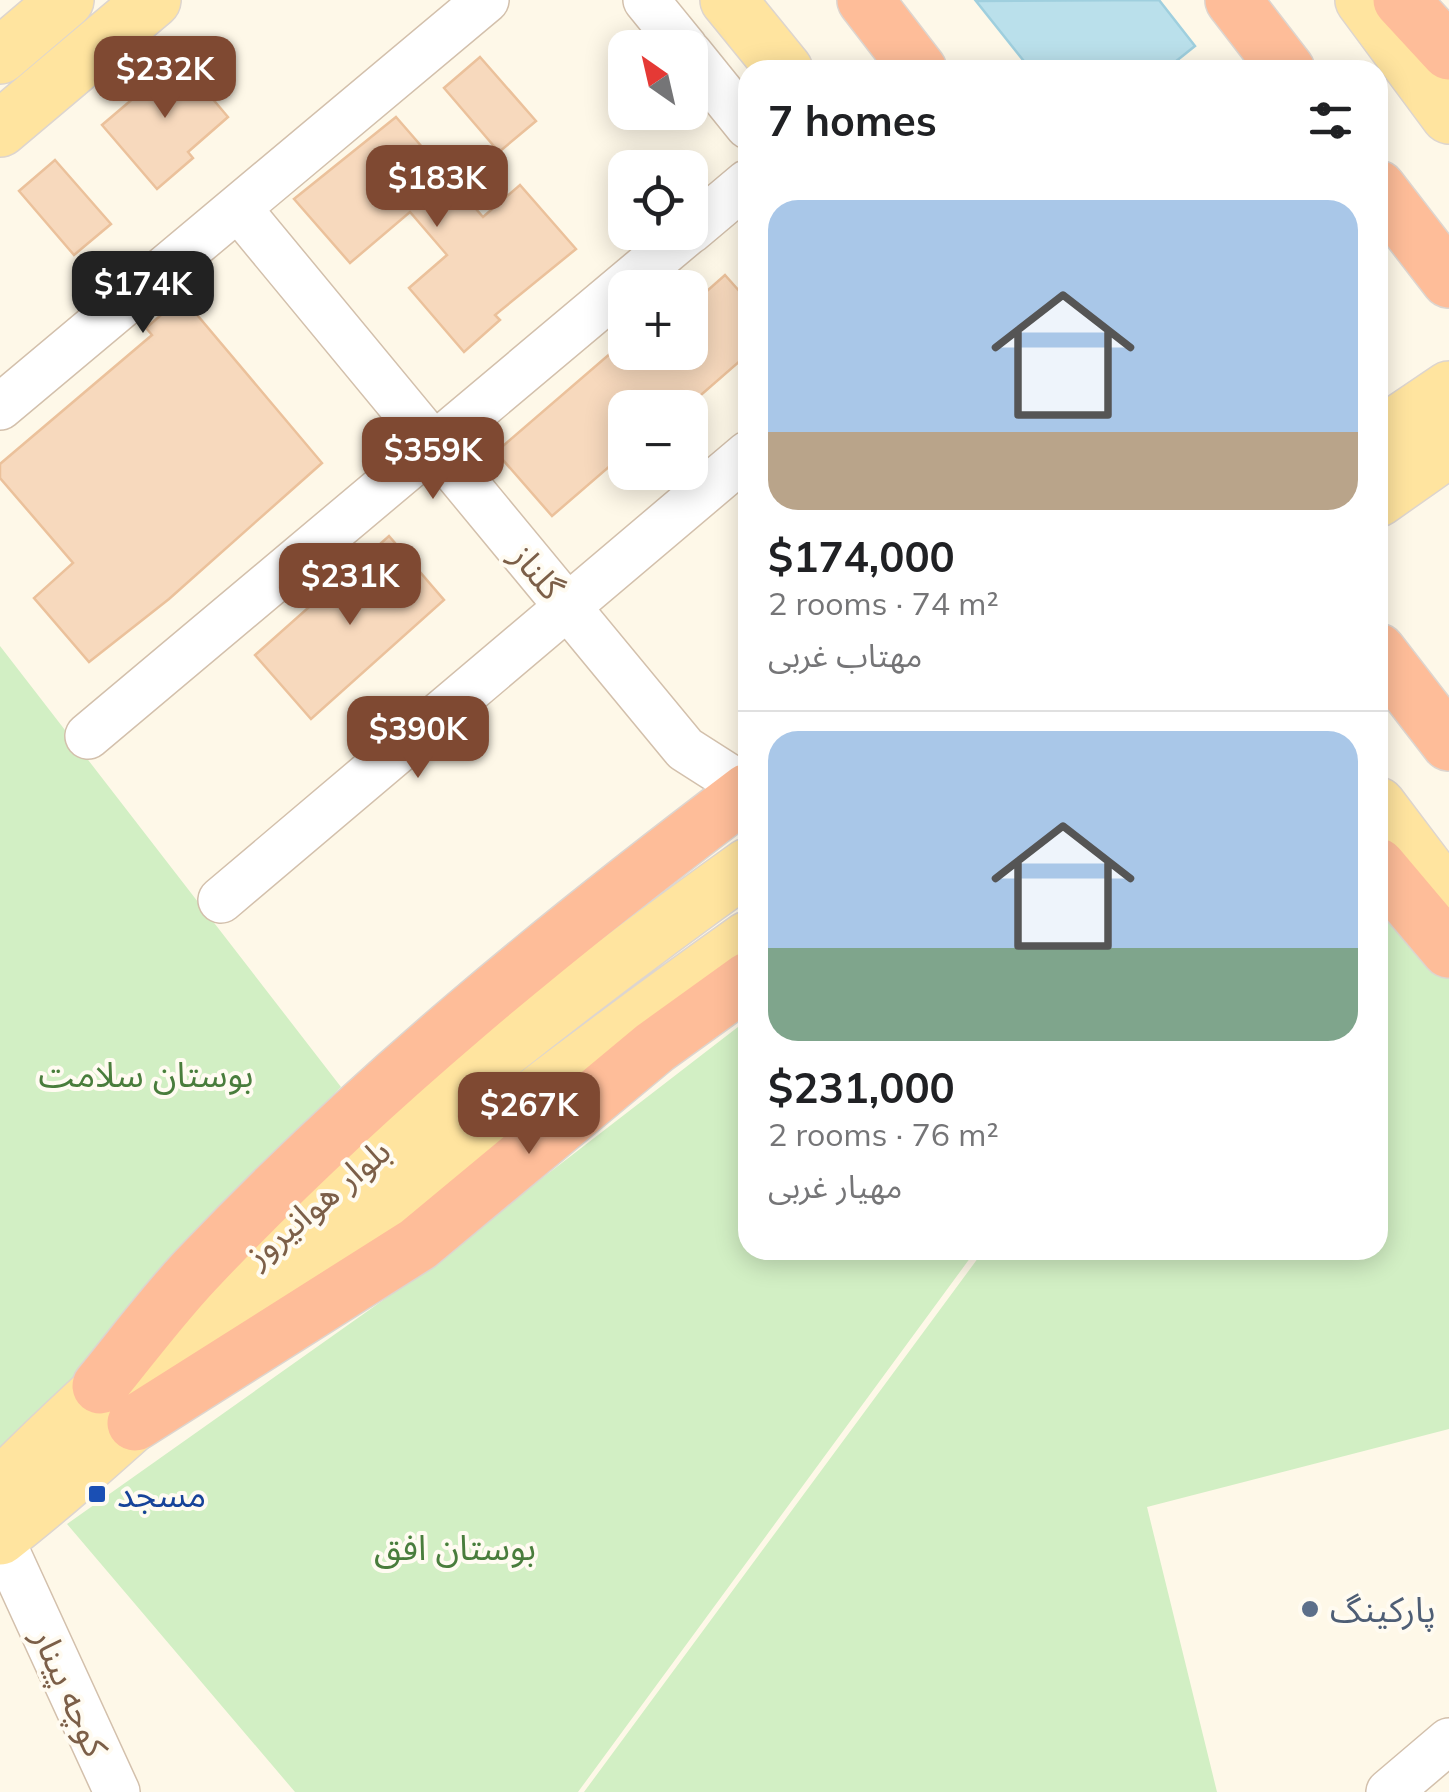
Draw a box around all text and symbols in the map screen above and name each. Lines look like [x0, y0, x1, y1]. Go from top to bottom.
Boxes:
north arrow [608, 30, 708, 130]
map controls [608, 30, 708, 490]
pin: $232K [95, 36, 235, 121]
text: $232K [116, 48, 214, 88]
icon: filters [1303, 93, 1358, 148]
text: 7 homes [768, 94, 937, 147]
pin: $183K [367, 145, 507, 230]
button: locate [608, 150, 708, 250]
text: $183K [388, 157, 486, 197]
pin: $174K [73, 251, 213, 336]
text: $174K [94, 263, 192, 303]
icon: home [973, 265, 1153, 445]
button: + [608, 270, 708, 370]
button: − [608, 390, 708, 490]
pin: $359K [363, 417, 503, 502]
text: $359K [384, 429, 482, 469]
text: $174,000 [768, 530, 955, 583]
street label: گلناز [501, 533, 574, 609]
pin: $231K [280, 543, 420, 628]
text: $231K [301, 555, 399, 595]
text: 2 rooms · 74 m² [768, 583, 999, 623]
text: مهتاب غربی [768, 635, 922, 675]
pin: $390K [348, 696, 488, 781]
text: $390K [369, 708, 467, 748]
icon: home [973, 796, 1153, 976]
park label: بوستان سلامت [39, 1052, 253, 1096]
text: $231,000 [768, 1061, 955, 1114]
pin: $267K [459, 1072, 599, 1157]
text: $267K [480, 1084, 578, 1124]
text: 2 rooms · 76 m² [768, 1114, 999, 1154]
street label: بلوار هوانیروز [234, 1128, 399, 1276]
text: مهیار غربی [768, 1166, 902, 1206]
place label: مسجد [117, 1472, 206, 1516]
marker: مسجد [86, 1483, 108, 1505]
park label: بوستان افق [374, 1525, 536, 1569]
place label: پارکینگ [1330, 1587, 1436, 1632]
marker: پارکینگ [1299, 1598, 1321, 1620]
street label: کوچه پینار [22, 1620, 119, 1764]

